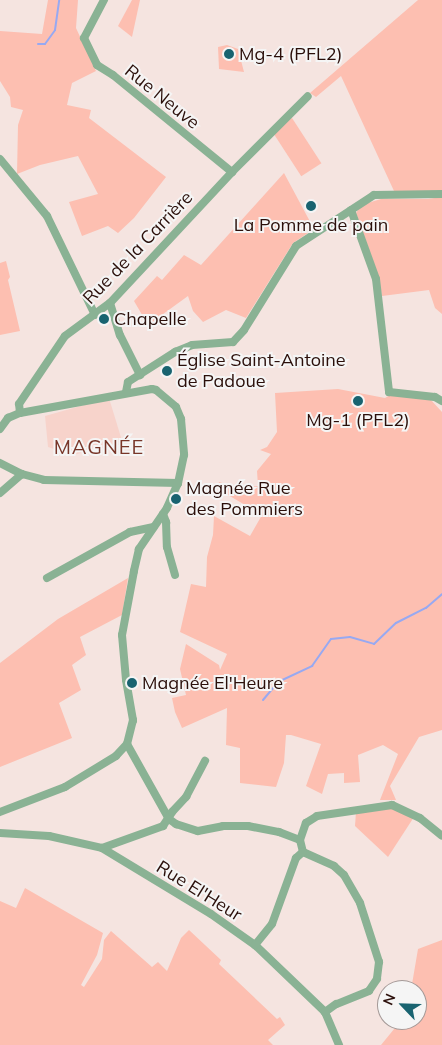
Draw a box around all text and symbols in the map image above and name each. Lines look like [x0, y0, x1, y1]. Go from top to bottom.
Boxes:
place label: Mg-4 (PFL2) [239, 43, 342, 65]
marker: Mg-4 (PFL2) [223, 48, 235, 60]
street label: Rue Neuve [120, 60, 204, 134]
street label: Rue de la Carrière [79, 187, 197, 309]
marker: La Pomme de pain [305, 200, 317, 212]
place label: La Pomme de pain [234, 214, 388, 236]
place label: Chapelle [114, 308, 187, 330]
marker: Chapelle [98, 313, 110, 325]
place label: Église Saint-Antoine de Padoue [177, 350, 346, 392]
marker: Église Saint-Antoine de Padoue [161, 365, 173, 377]
marker: Mg-1 (PFL2) [352, 395, 364, 407]
place label: Mg-1 (PFL2) [306, 409, 410, 431]
district label: MAGNÉE [53, 434, 145, 458]
place label: Magnée Rue des Pommiers [186, 478, 303, 520]
marker: Magnée Rue des Pommiers [170, 493, 182, 505]
place label: Magnée El'Heure [142, 672, 283, 694]
marker: Magnée El'Heure [126, 677, 138, 689]
street label: Rue El'Heur [152, 856, 246, 926]
north arrow [377, 980, 427, 1030]
text: N [379, 991, 400, 1008]

